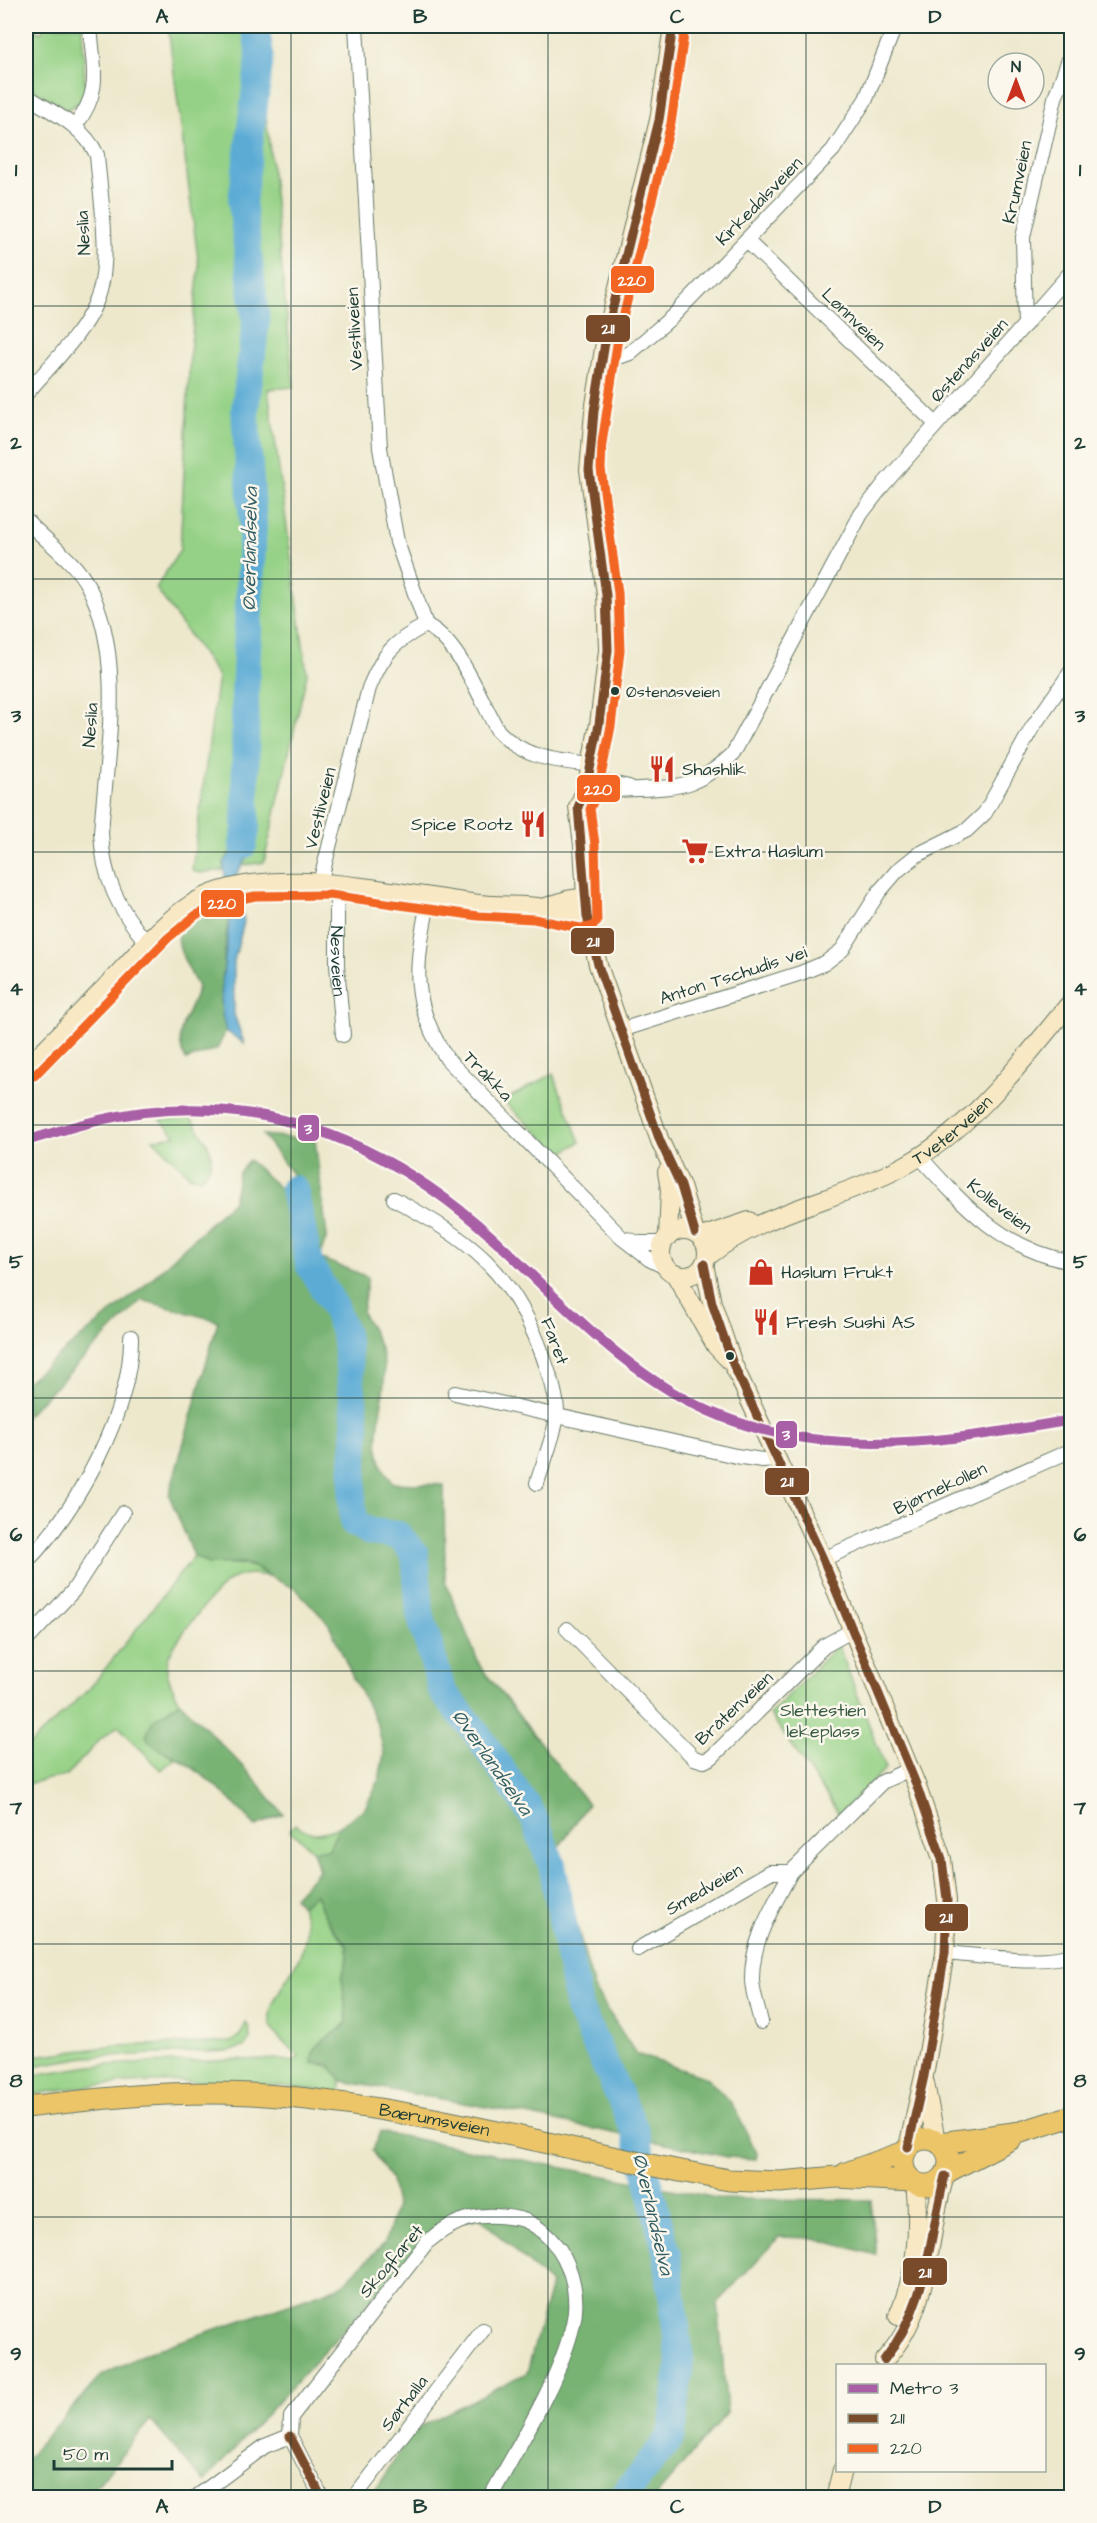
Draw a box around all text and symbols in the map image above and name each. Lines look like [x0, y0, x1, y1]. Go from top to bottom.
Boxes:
text: A [156, 3, 169, 31]
text: B [413, 3, 428, 31]
text: C [670, 3, 685, 31]
text: D [929, 3, 942, 31]
north arrow [986, 51, 1046, 111]
text: N [1011, 56, 1021, 78]
street label: Krumveien [996, 138, 1039, 226]
street label: Kirkedalsveien [710, 151, 808, 251]
text: 1 [15, 156, 18, 184]
text: 1 [1079, 156, 1082, 184]
street label: Neslia [70, 210, 97, 256]
line badge: 220 [610, 265, 655, 294]
text: 220 [617, 270, 646, 292]
street label: Lønnveien [816, 282, 892, 357]
street label: Vestliveien [340, 287, 369, 371]
street label: Østenåsveien [925, 313, 1014, 408]
line badge: 211 [585, 314, 631, 343]
text: 211 [600, 318, 616, 340]
text: 2 [9, 429, 22, 457]
text: 2 [1073, 429, 1086, 457]
water label: Øverlandselva [235, 486, 265, 611]
place label: Østenåsveien [626, 681, 720, 703]
marker: Østenåsveien [609, 685, 621, 697]
text: 3 [10, 702, 22, 730]
street label: Neslia [76, 702, 105, 748]
text: 3 [1074, 702, 1086, 730]
restaurant icon: Shashlik [647, 754, 677, 784]
place label: Shashlik [682, 757, 746, 782]
street label: Vestliveien [298, 765, 343, 852]
line badge: 220 [576, 774, 621, 803]
text: 220 [583, 779, 612, 801]
restaurant icon: Spice Rootz [518, 809, 548, 839]
place label: Spice Rootz [411, 812, 513, 837]
supermarket icon: Extra Haslum [680, 836, 710, 866]
place label: Extra Haslum [715, 839, 823, 864]
line badge: 220 [200, 889, 245, 918]
text: 220 [207, 893, 236, 915]
street label: Nesveien [324, 926, 352, 997]
line badge: 211 [570, 927, 615, 955]
text: 211 [585, 931, 601, 953]
street label: Anton Tschudis vei [656, 940, 810, 1011]
text: 4 [9, 975, 23, 1003]
text: 4 [1073, 975, 1087, 1003]
street label: Tråkka [457, 1046, 518, 1107]
street label: Tveterveien [907, 1090, 998, 1171]
line badge: 3 [297, 1114, 320, 1142]
text: 3 [303, 1118, 313, 1140]
street label: Kolleveien [962, 1173, 1038, 1240]
text: 5 [9, 1248, 24, 1276]
text: 5 [1073, 1248, 1088, 1276]
shop icon: Haslum Frukt [746, 1257, 776, 1287]
place label: Haslum Frukt [781, 1260, 894, 1285]
restaurant icon: Fresh Sushi AS [751, 1307, 781, 1337]
place label: Fresh Sushi AS [786, 1310, 915, 1335]
street label: Faret [534, 1314, 575, 1369]
unlabelled marker [724, 1350, 736, 1362]
line badge: 3 [775, 1420, 798, 1449]
text: 3 [781, 1424, 791, 1446]
street label: Bjørnekollen [889, 1456, 991, 1521]
line badge: 211 [764, 1467, 810, 1496]
text: 211 [779, 1471, 795, 1493]
text: 6 [10, 1521, 23, 1549]
text: 6 [1074, 1521, 1087, 1549]
street label: Bråtenveien [690, 1666, 779, 1751]
park label: Slettestien lekeplass [780, 1698, 866, 1744]
water label: Øverlandselva [445, 1704, 540, 1822]
text: 7 [9, 1794, 23, 1822]
text: 7 [1073, 1794, 1087, 1822]
street label: Smedveien [661, 1857, 747, 1922]
line badge: 211 [924, 1903, 969, 1932]
text: 211 [938, 1907, 954, 1929]
text: 8 [10, 2067, 23, 2095]
text: 8 [1074, 2067, 1087, 2095]
street label: Bærumsveien [377, 2097, 492, 2143]
water label: Øverlandselva [625, 2151, 681, 2278]
street label: Skogfaret [353, 2219, 431, 2304]
line badge: 211 [902, 2257, 948, 2286]
text: 211 [917, 2262, 933, 2284]
text: 9 [10, 2340, 22, 2368]
text: 9 [1074, 2340, 1086, 2368]
legend [836, 2364, 1046, 2472]
street label: Sørhalla [375, 2370, 434, 2436]
text: Metro 3 [890, 2376, 958, 2401]
text: 211 [890, 2406, 905, 2431]
scale bar [54, 2433, 172, 2471]
text: 220 [890, 2436, 922, 2461]
text: 50 m [63, 2442, 108, 2467]
text: A [156, 2493, 169, 2521]
text: B [413, 2493, 428, 2521]
text: C [670, 2493, 685, 2521]
text: D [929, 2493, 942, 2521]

